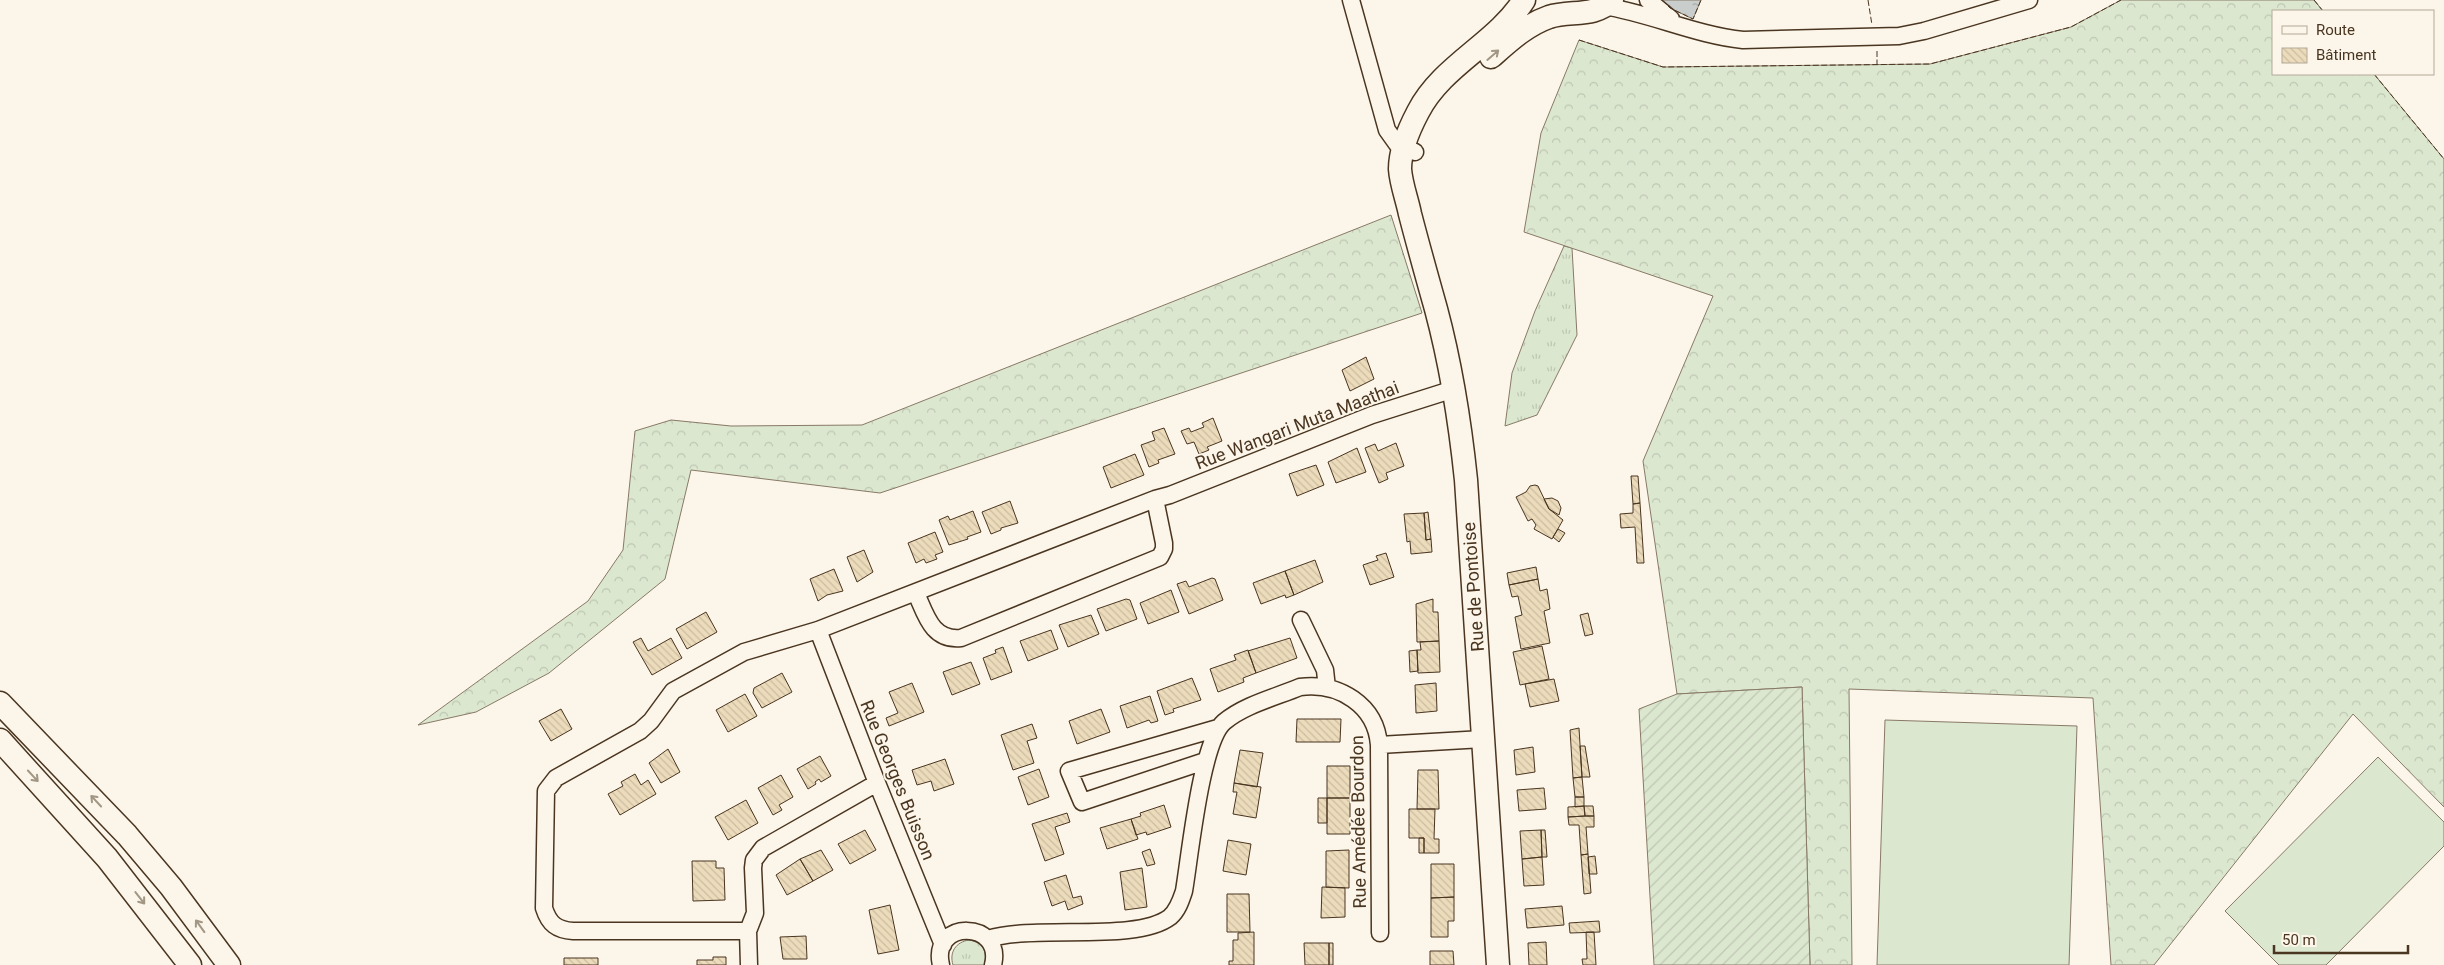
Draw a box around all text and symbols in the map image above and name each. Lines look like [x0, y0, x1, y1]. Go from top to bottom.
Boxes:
legend [2272, 10, 2434, 75]
text: Route [2316, 21, 2355, 39]
text: Bâtiment [2316, 46, 2376, 64]
one-way arrow [1486, 50, 1499, 61]
street label: Rue Wangari Muta Maathai [1192, 376, 1402, 474]
street label: Rue de Pontoise [1458, 522, 1488, 652]
street label: Rue Georges Buisson [856, 697, 940, 863]
street label: Rue Amédée Bourdon [1346, 735, 1370, 909]
one-way arrow [27, 769, 39, 782]
one-way arrow [90, 795, 102, 807]
one-way arrow [134, 891, 145, 904]
one-way arrow [195, 919, 205, 933]
scale bar [2274, 922, 2408, 954]
text: 50 m [2282, 931, 2316, 949]

